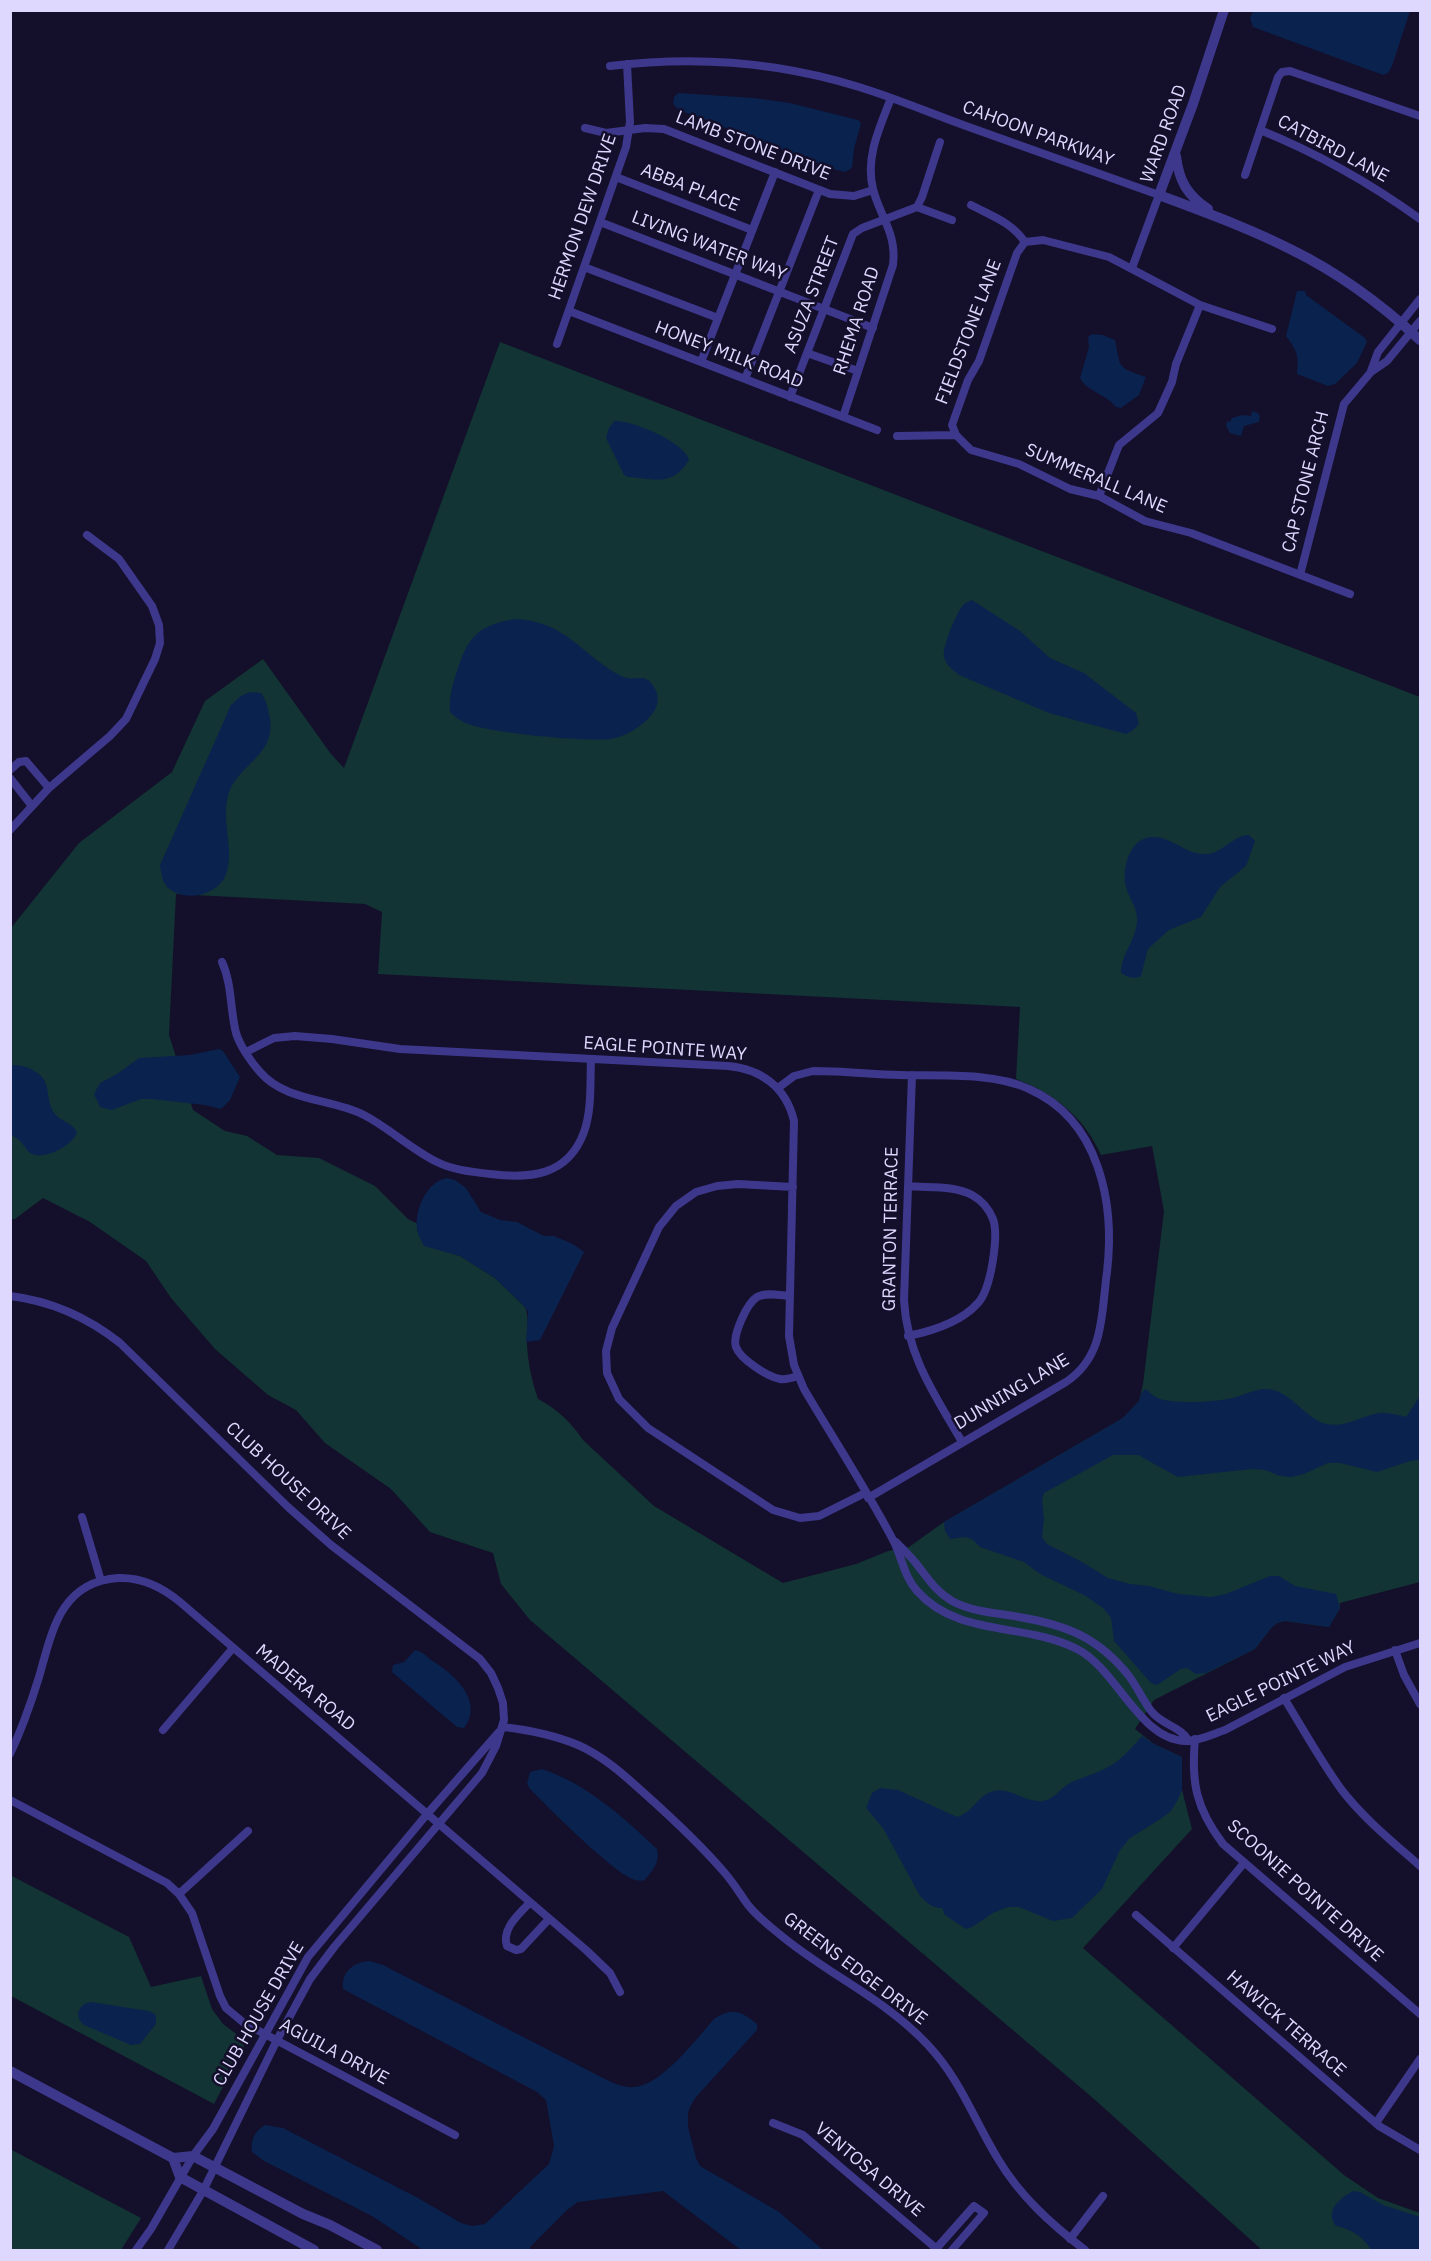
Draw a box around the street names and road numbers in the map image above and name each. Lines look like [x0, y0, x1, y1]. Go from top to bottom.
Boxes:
street label: WARD ROAD [1136, 82, 1192, 186]
street label: CAHOON PARKWAY [959, 97, 1117, 171]
street label: LAMB STONE DRIVE [673, 107, 833, 185]
street label: CATBIRD LANE [1274, 111, 1392, 187]
street label: HERMON DEW DRIVE [544, 131, 622, 303]
street label: ABBA PLACE [638, 159, 742, 217]
street label: LIVING WATER WAY [629, 207, 789, 285]
street label: ASUZA STREET [780, 233, 844, 357]
street label: FIELDSTONE LANE [931, 257, 1007, 407]
street label: RHEMA ROAD [829, 264, 885, 378]
street label: HONEY MILK ROAD [652, 317, 806, 393]
street label: CAP STONE ARCH [1278, 409, 1334, 555]
street label: SUMMERALL LANE [1022, 439, 1170, 519]
street label: EAGLE POINTE WAY [583, 1033, 747, 1065]
street label: GRANTON TERRACE [879, 1146, 903, 1312]
street label: DUNNING LANE [950, 1349, 1074, 1435]
street label: CLUB HOUSE DRIVE [221, 1418, 355, 1544]
street label: EAGLE POINTE WAY [1203, 1636, 1359, 1728]
street label: MADERA ROAD [251, 1640, 359, 1736]
street label: SCOONIE POINTE DRIVE [1223, 1815, 1387, 1967]
street label: GREENS EDGE DRIVE [779, 1908, 931, 2030]
street label: CLUB HOUSE DRIVE [209, 1938, 309, 2090]
street label: HAWICK TERRACE [1222, 1966, 1350, 2082]
street label: AGUILA DRIVE [276, 2014, 392, 2090]
street label: VENTOSA DRIVE [810, 2118, 928, 2222]

